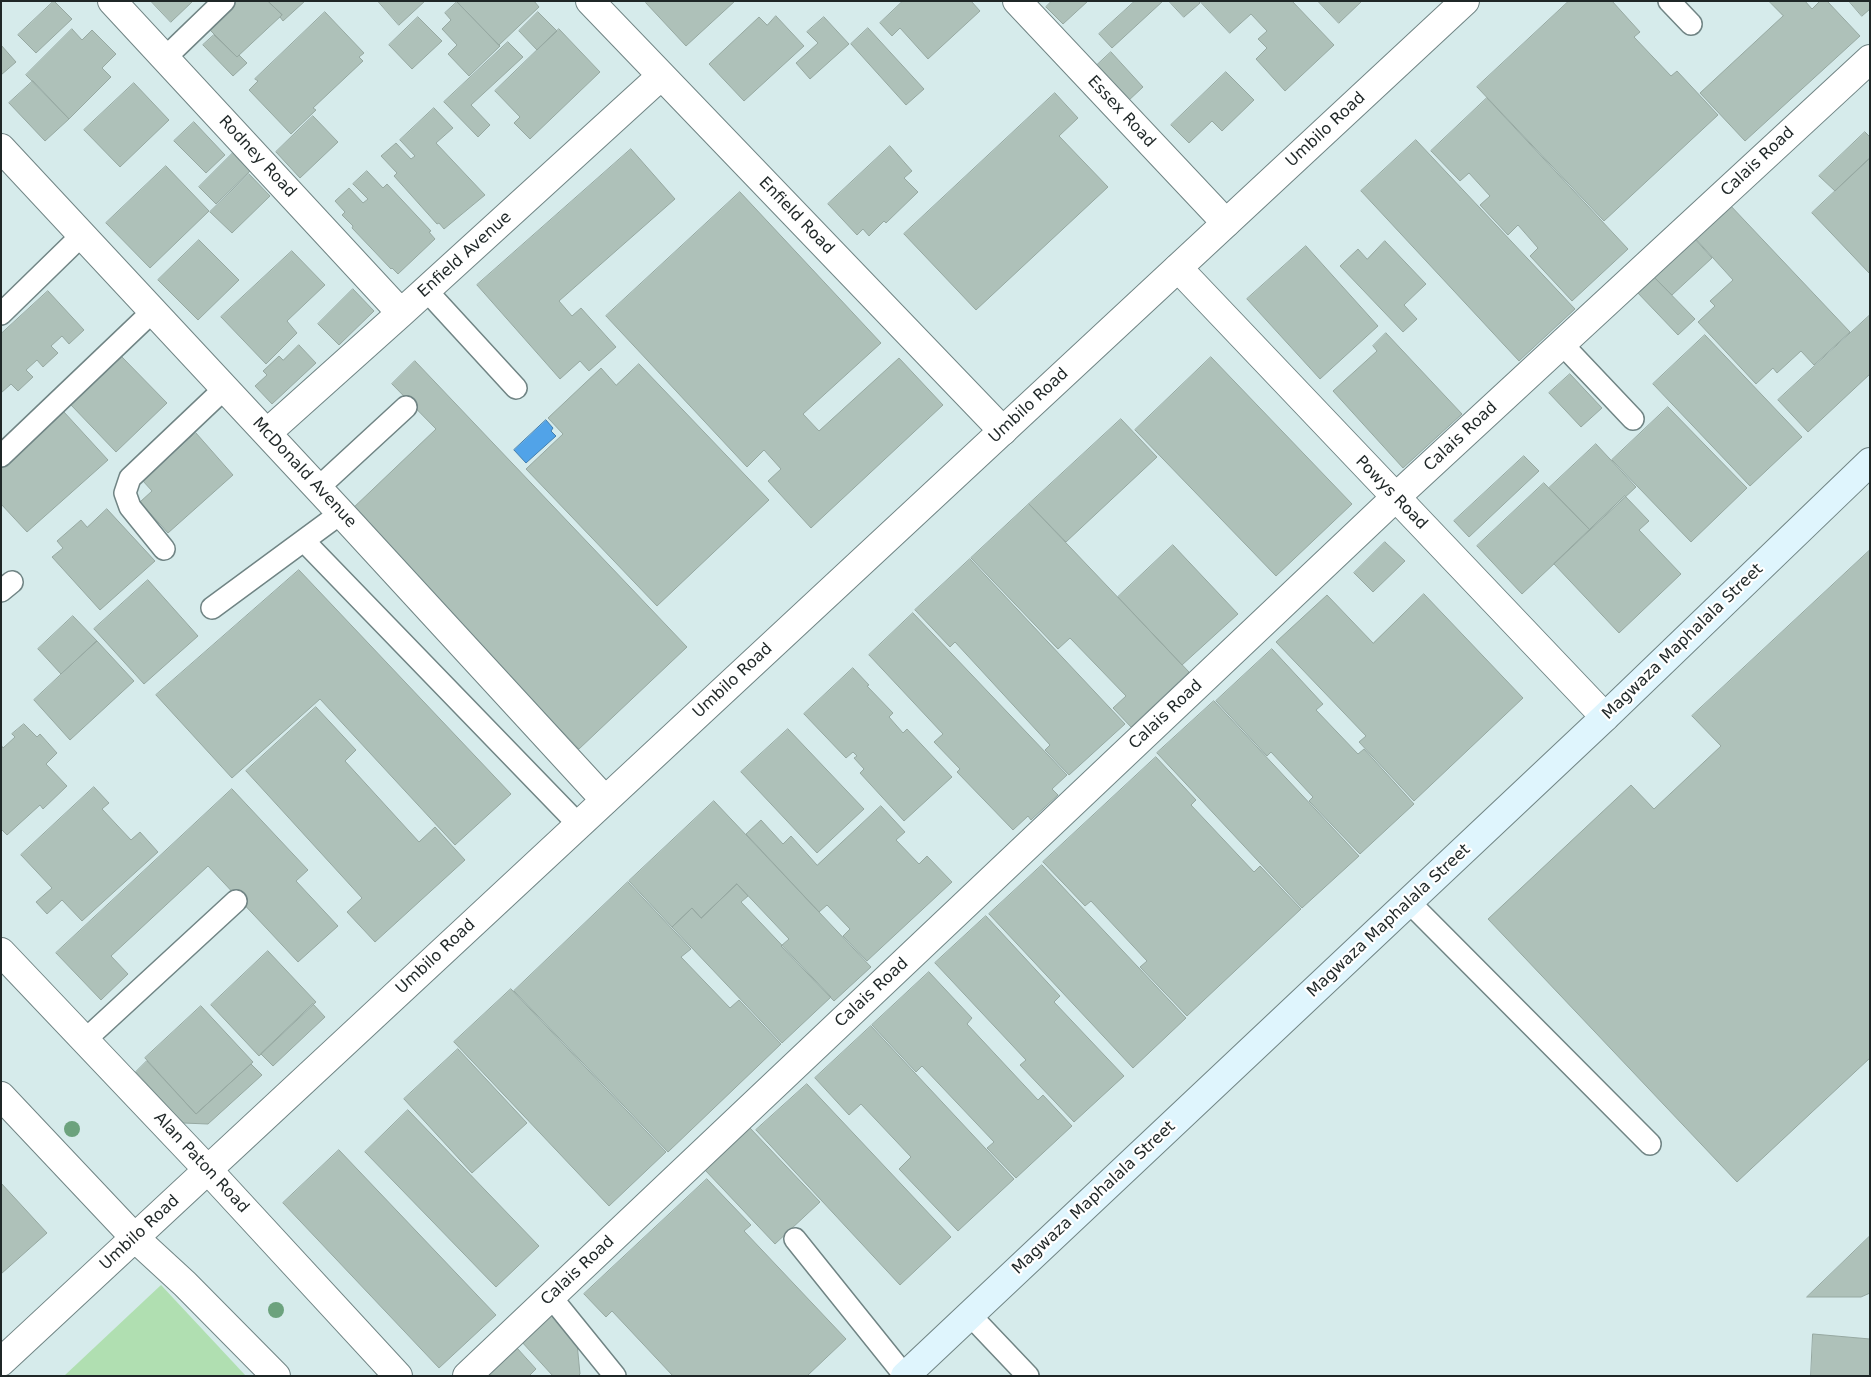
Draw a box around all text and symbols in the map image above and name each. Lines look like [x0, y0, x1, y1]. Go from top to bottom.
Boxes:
street label: Essex Road [1083, 72, 1159, 152]
street label: Umbilo Road [1282, 88, 1370, 172]
street label: Rodney Road [214, 112, 300, 202]
street label: Calais Road [1717, 123, 1799, 201]
street label: Enfield Road [754, 173, 838, 259]
street label: Enfield Avenue [414, 208, 516, 302]
street label: Umbilo Road [985, 364, 1073, 448]
street label: Calais Road [1420, 398, 1502, 476]
street label: McDonald Avenue [248, 414, 360, 532]
street label: Powys Road [1351, 452, 1431, 534]
street label: Magwaza Maphalala Street [1599, 560, 1767, 724]
street label: Umbilo Road [689, 639, 777, 723]
street label: Calais Road [1125, 676, 1207, 754]
street label: Magwaza Maphalala Street [1304, 840, 1474, 1002]
street label: Umbilo Road [392, 915, 480, 999]
street label: Calais Road [831, 954, 913, 1032]
street label: Alan Paton Road [149, 1109, 253, 1217]
street label: Magwaza Maphalala Street [1009, 1117, 1179, 1279]
street label: Umbilo Road [96, 1191, 184, 1275]
street label: Calais Road [537, 1232, 619, 1310]

